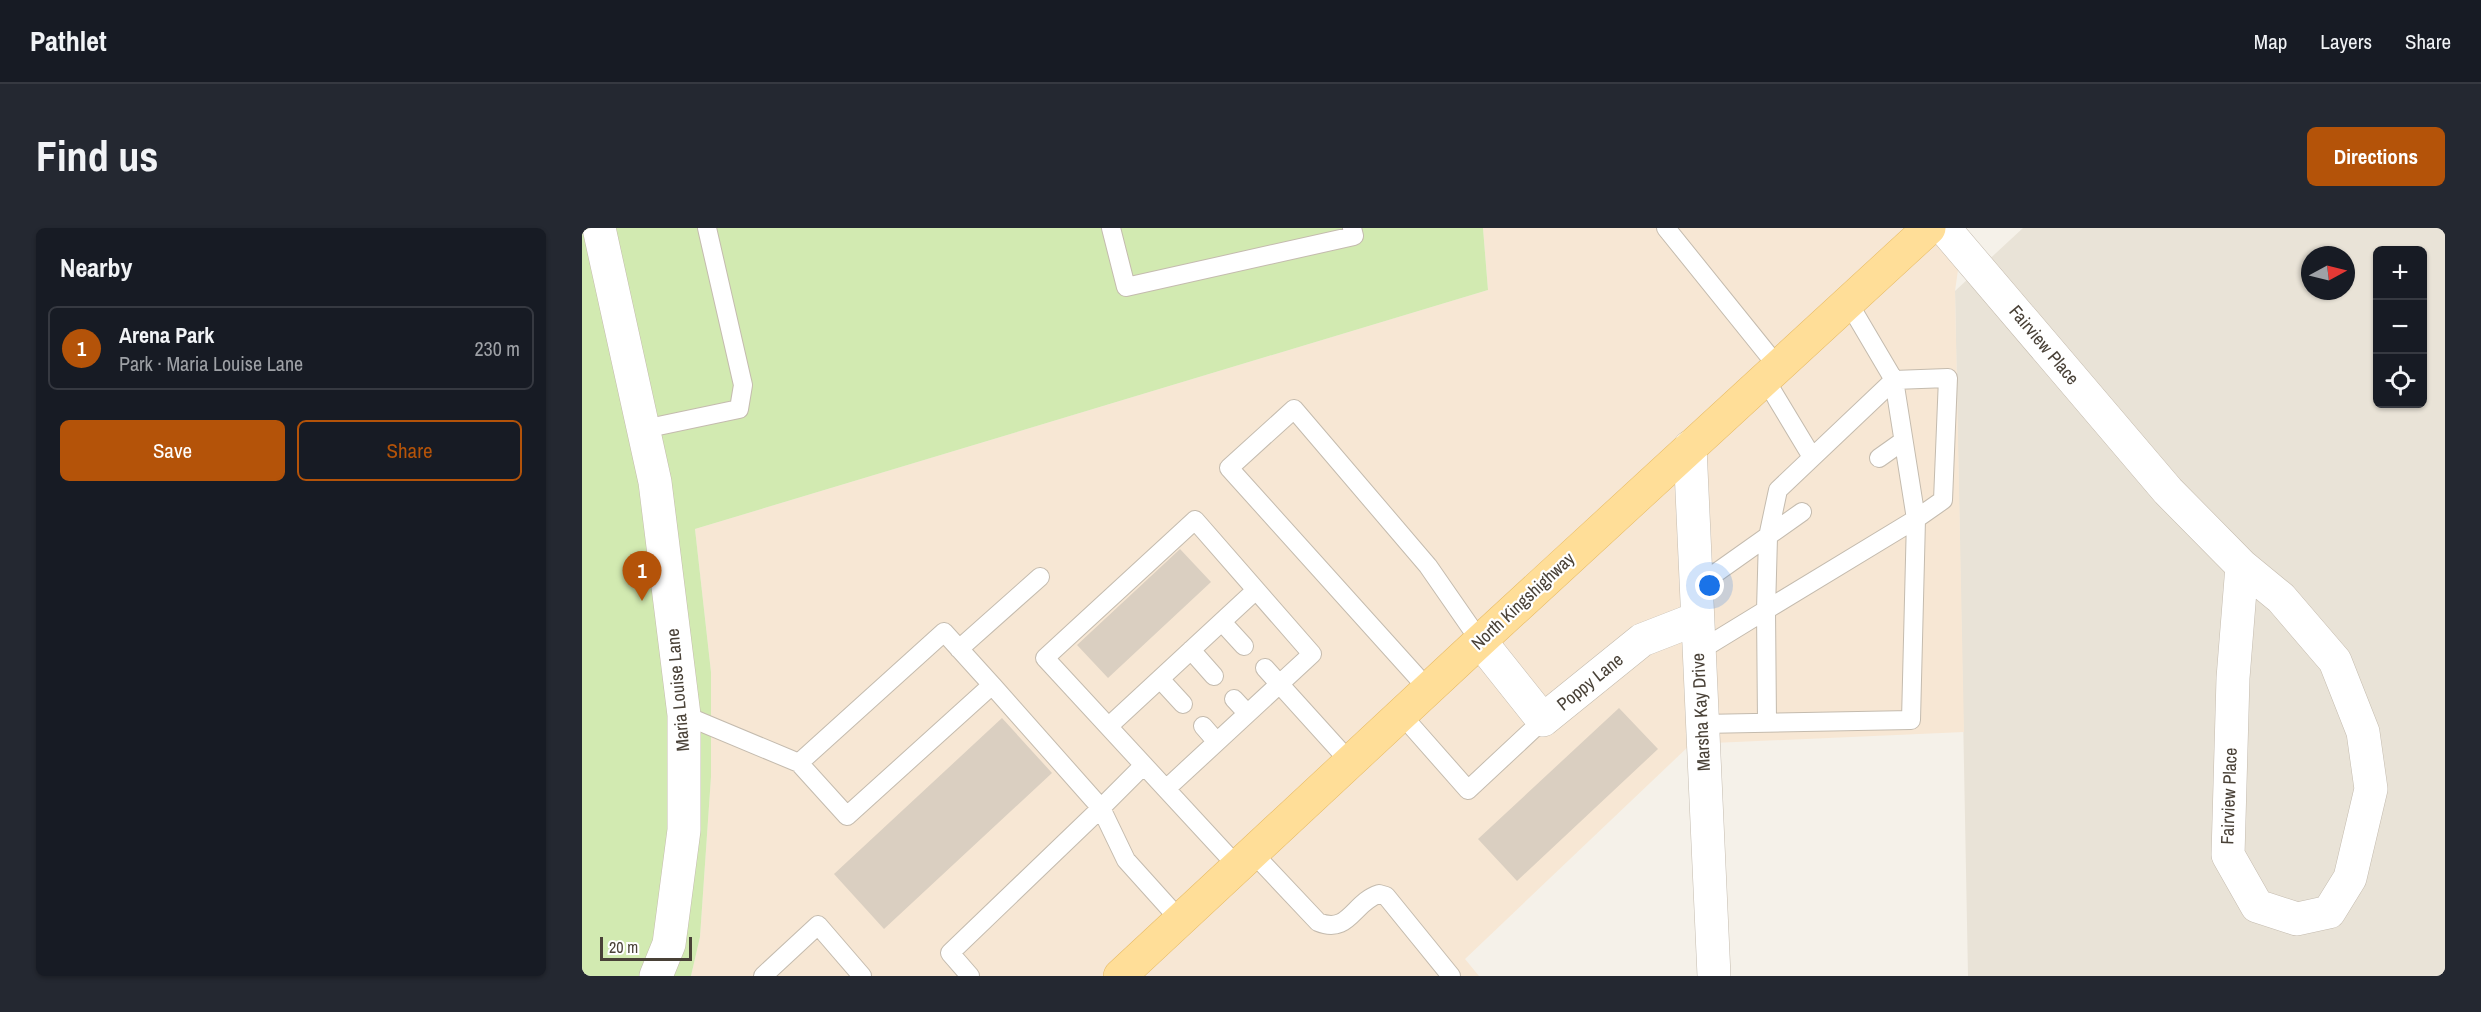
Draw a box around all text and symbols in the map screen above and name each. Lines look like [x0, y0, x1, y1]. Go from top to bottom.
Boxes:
text: Pathlet [30, 22, 107, 60]
text: Map [2254, 27, 2287, 56]
text: Layers [2320, 27, 2372, 56]
text: Share [2405, 27, 2451, 56]
button: Directions [2307, 127, 2445, 186]
text: Find us [36, 128, 158, 184]
north arrow [2301, 246, 2355, 300]
map controls [2373, 246, 2427, 408]
button: + [2373, 246, 2427, 300]
text: Nearby [60, 250, 132, 285]
street label: Fairview Place [2004, 300, 2085, 390]
button: − [2373, 300, 2427, 354]
text: Arena Park [119, 320, 214, 350]
text: 1 [77, 335, 86, 362]
text: 230 m [474, 335, 520, 362]
text: Park · Maria Louise Lane [119, 350, 303, 377]
button: locate [2373, 354, 2427, 408]
button: Save [60, 420, 285, 481]
button: Share [297, 420, 522, 481]
street label: North Kingshighway [1466, 546, 1580, 655]
pin: 1 [622, 552, 662, 601]
your location [1695, 571, 1724, 600]
street label: Maria Louise Lane [660, 628, 695, 752]
street label: Poppy Lane [1551, 647, 1628, 716]
street label: Marsha Kay Drive [1685, 652, 1716, 772]
street label: Fairview Place [2214, 747, 2243, 845]
scale bar [600, 934, 692, 962]
text: 20 m [609, 936, 638, 958]

